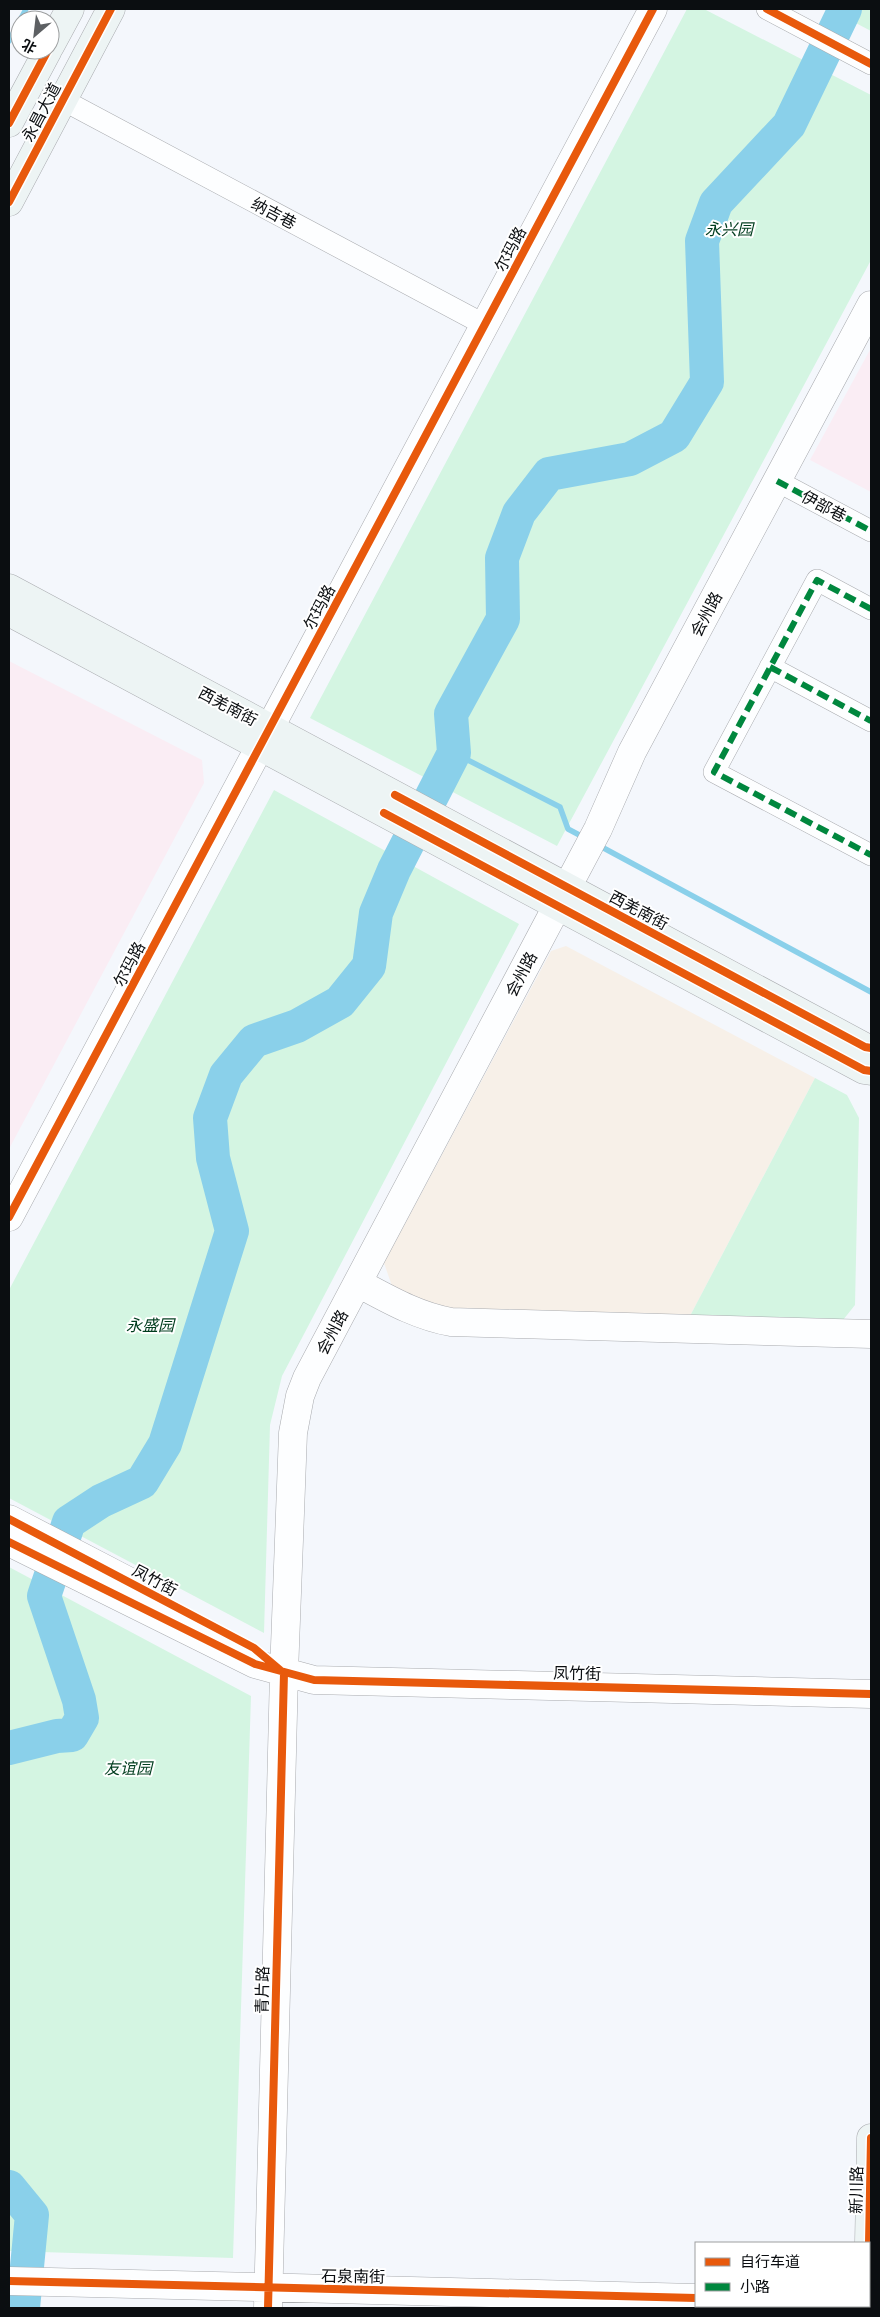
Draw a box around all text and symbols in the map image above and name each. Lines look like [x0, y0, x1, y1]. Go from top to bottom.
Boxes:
north arrow [10, 10, 60, 60]
text: 北 [18, 34, 40, 59]
street label: 永昌大道 [16, 79, 66, 145]
street label: 纳吉巷 [248, 192, 300, 234]
park label: 永兴园 [705, 218, 755, 240]
street label: 尔玛路 [489, 223, 531, 275]
street label: 伊部巷 [798, 485, 850, 527]
street label: 尔玛路 [298, 581, 340, 633]
street label: 会州路 [685, 588, 727, 640]
street label: 西羌南街 [195, 681, 261, 731]
street label: 西羌南街 [606, 885, 672, 935]
street label: 尔玛路 [108, 938, 150, 990]
street label: 会州路 [500, 948, 542, 1000]
street label: 会州路 [311, 1306, 353, 1358]
park label: 永盛园 [126, 1314, 176, 1336]
street label: 凤竹街 [129, 1559, 181, 1601]
street label: 凤竹街 [553, 1662, 601, 1684]
park label: 友谊园 [104, 1757, 154, 1779]
street label: 青片路 [251, 1966, 273, 2014]
street label: 新川路 [845, 2166, 867, 2214]
legend [695, 2242, 870, 2307]
text: 自行车道 [740, 2251, 800, 2272]
street label: 石泉南街 [321, 2264, 385, 2288]
text: 小路 [740, 2276, 770, 2297]

